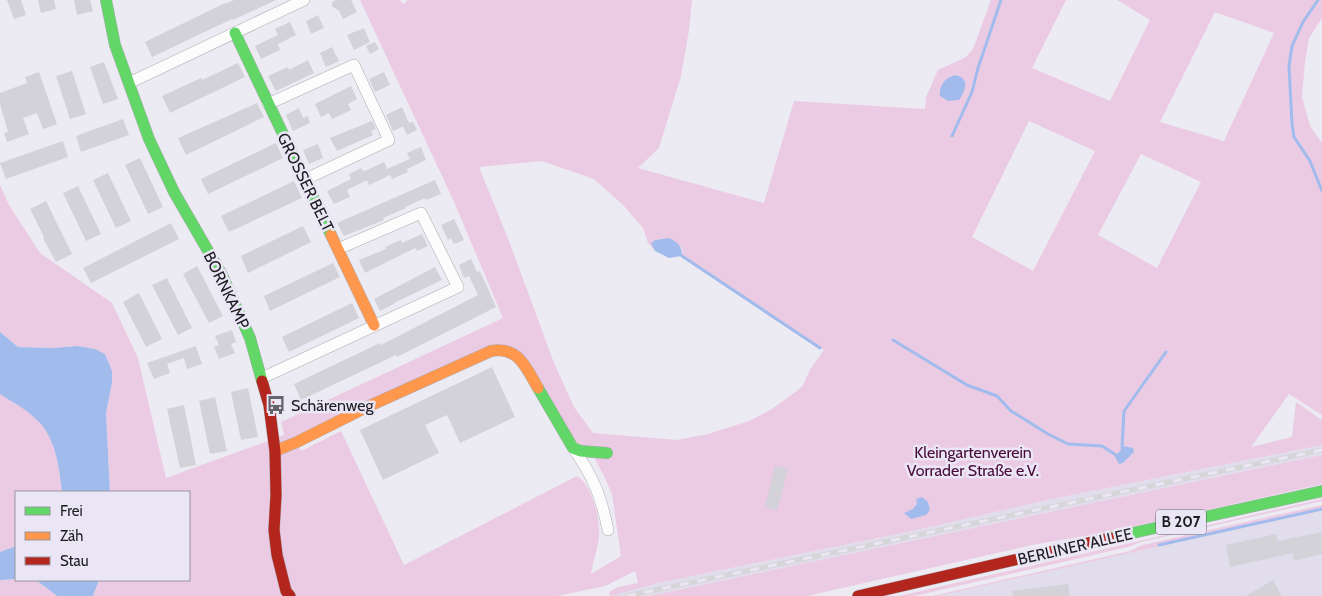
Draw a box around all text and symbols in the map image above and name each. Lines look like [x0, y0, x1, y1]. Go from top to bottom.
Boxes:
street label: GROSSER BELT [273, 130, 338, 235]
street label: BORNKAMP [200, 248, 253, 332]
bus stop icon: Schärenweg [265, 394, 287, 416]
place label: Schärenweg [291, 396, 375, 415]
park label: Kleingartenverein Vorrader Straße e.V. [907, 443, 1039, 480]
legend [15, 491, 190, 581]
text: Frei [60, 502, 83, 520]
road number: B 207 [1156, 510, 1206, 534]
street label: BERLINER ALLEE [1016, 524, 1134, 569]
text: Zäh [60, 527, 83, 545]
text: Stau [60, 552, 89, 570]

